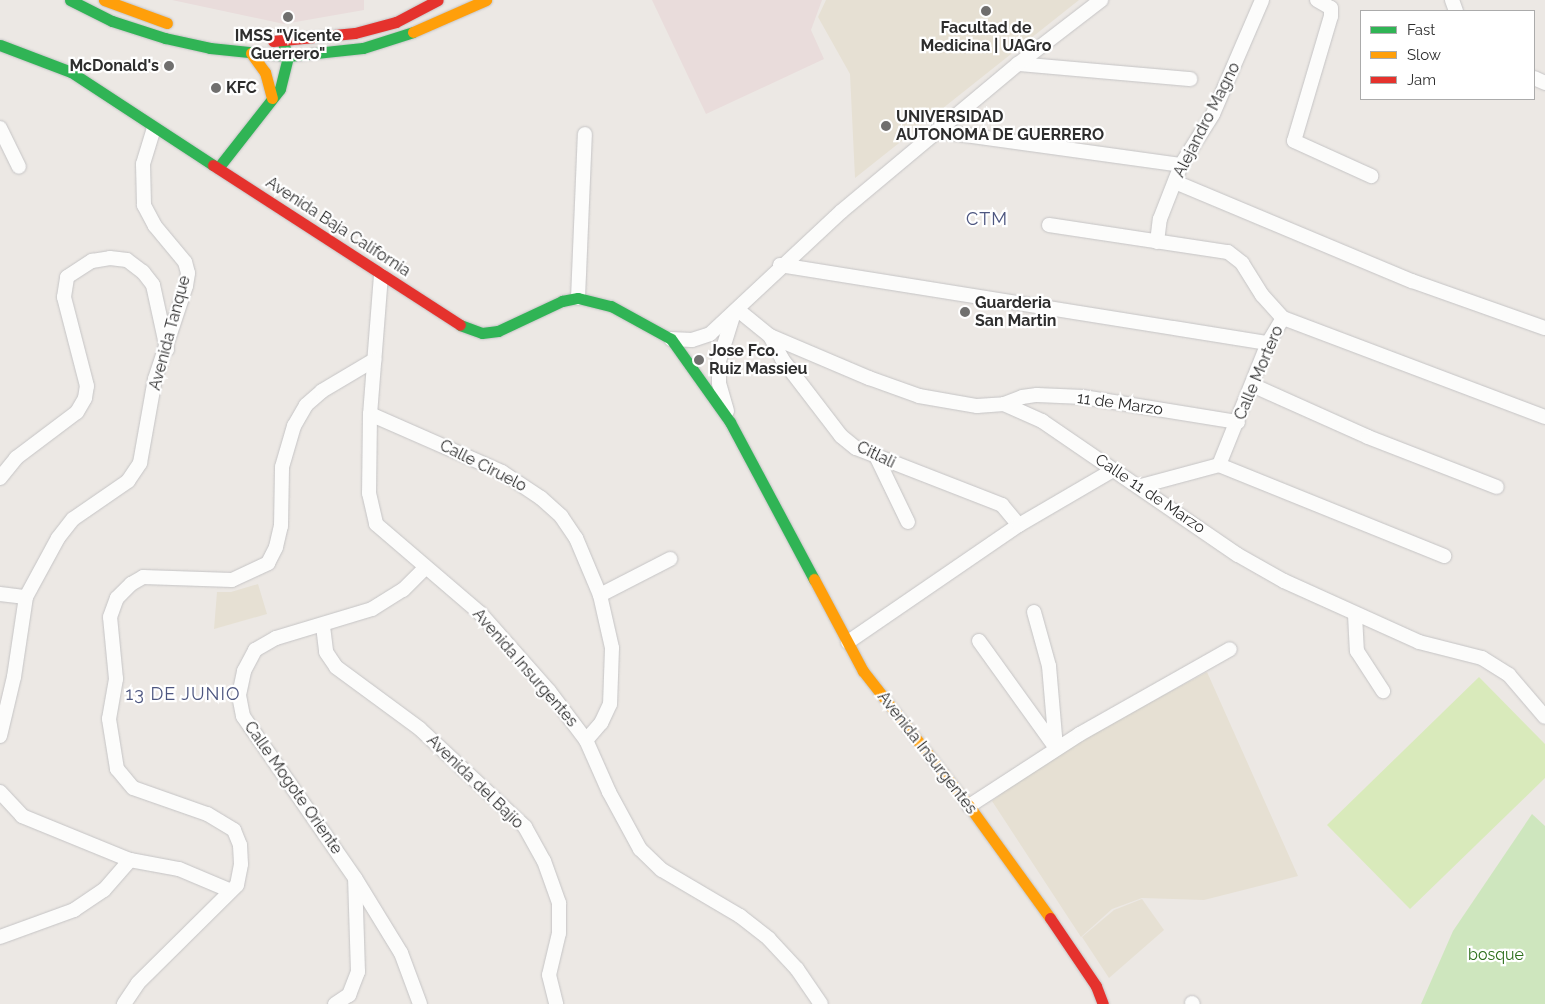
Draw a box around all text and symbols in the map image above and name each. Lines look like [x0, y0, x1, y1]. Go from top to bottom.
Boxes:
marker: Facultad de Medicina | UAGro [980, 5, 992, 17]
marker: IMSS "Vicente Guerrero" [281, 10, 295, 24]
legend [1360, 10, 1535, 100]
place label: Facultad de Medicina | UAGro [921, 18, 1051, 56]
text: Fast [1407, 21, 1435, 39]
place label: IMSS "Vicente Guerrero" [235, 26, 341, 64]
text: Slow [1407, 46, 1441, 64]
place label: McDonald's [69, 56, 159, 76]
street label: Alejandro Magno [1170, 59, 1244, 181]
marker: McDonald's [163, 60, 175, 72]
text: Jam [1407, 71, 1436, 89]
place label: KFC [226, 78, 257, 98]
marker: KFC [210, 82, 222, 94]
place label: UNIVERSIDAD AUTONOMA DE GUERRERO [896, 107, 1104, 145]
marker: UNIVERSIDAD AUTONOMA DE GUERRERO [880, 120, 892, 132]
street label: Avenida Baja California [262, 173, 414, 281]
district label: CTM [966, 208, 1008, 230]
street label: Avenida Tanque [145, 273, 195, 393]
place label: Guarderia San Martin [975, 293, 1056, 331]
marker: Guarderia San Martin [959, 306, 971, 318]
street label: Calle Mortero [1231, 323, 1287, 423]
place label: Jose Fco. Ruiz Massieu [709, 341, 807, 379]
marker: Jose Fco. Ruiz Massieu [693, 354, 705, 366]
street label: 11 de Marzo [1076, 388, 1164, 420]
street label: Calle Ciruelo [436, 436, 530, 496]
street label: Citlali [853, 437, 899, 473]
street label: Calle 11 de Marzo [1091, 450, 1209, 538]
street label: Avenida Insurgentes [468, 605, 582, 731]
district label: 13 DE JUNIO [124, 683, 242, 705]
street label: Avenida Insurgentes [873, 688, 981, 818]
street label: Calle Mogote Oriente [240, 718, 346, 858]
street label: Avenida del Bajío [423, 731, 527, 833]
park label: bosque [1468, 945, 1524, 965]

